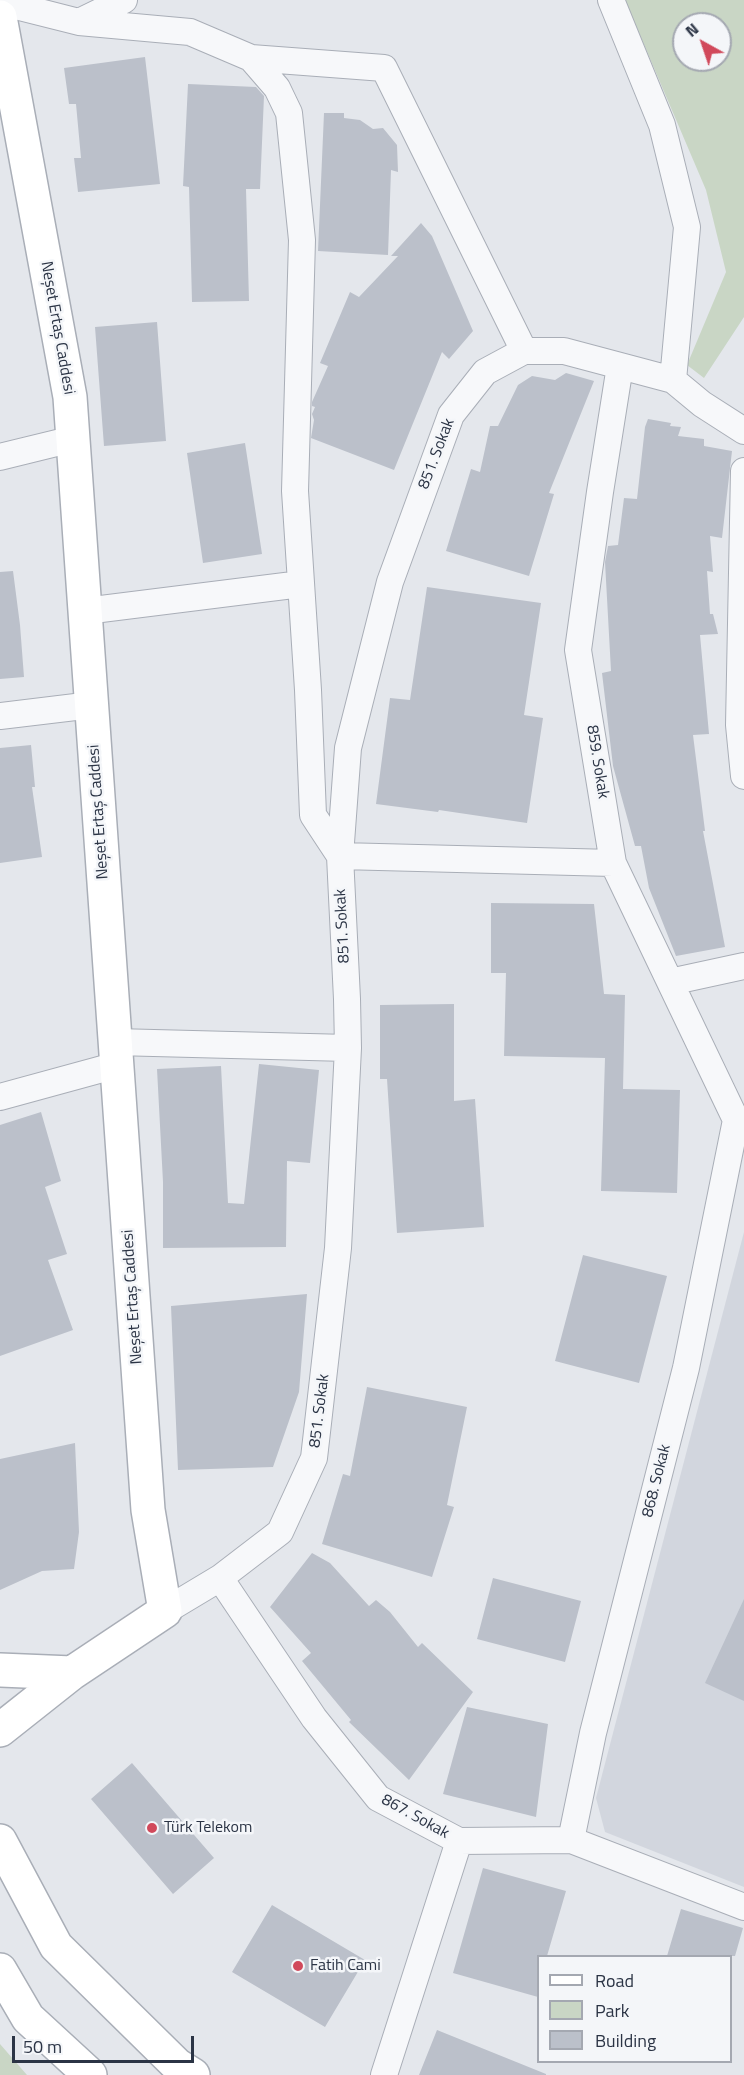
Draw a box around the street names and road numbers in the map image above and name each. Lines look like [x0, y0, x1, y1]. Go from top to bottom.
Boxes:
street label: Neşet Ertaş Caddesi [36, 260, 78, 396]
street label: 851. Sokak [415, 416, 459, 492]
street label: 859. Sokak [582, 724, 612, 800]
street label: Neşet Ertaş Caddesi [85, 744, 113, 880]
street label: 851. Sokak [331, 888, 355, 964]
street label: Neşet Ertaş Caddesi [119, 1229, 147, 1365]
street label: 851. Sokak [306, 1373, 334, 1449]
street label: 868. Sokak [639, 1443, 675, 1519]
street label: 867. Sokak [378, 1791, 452, 1843]

